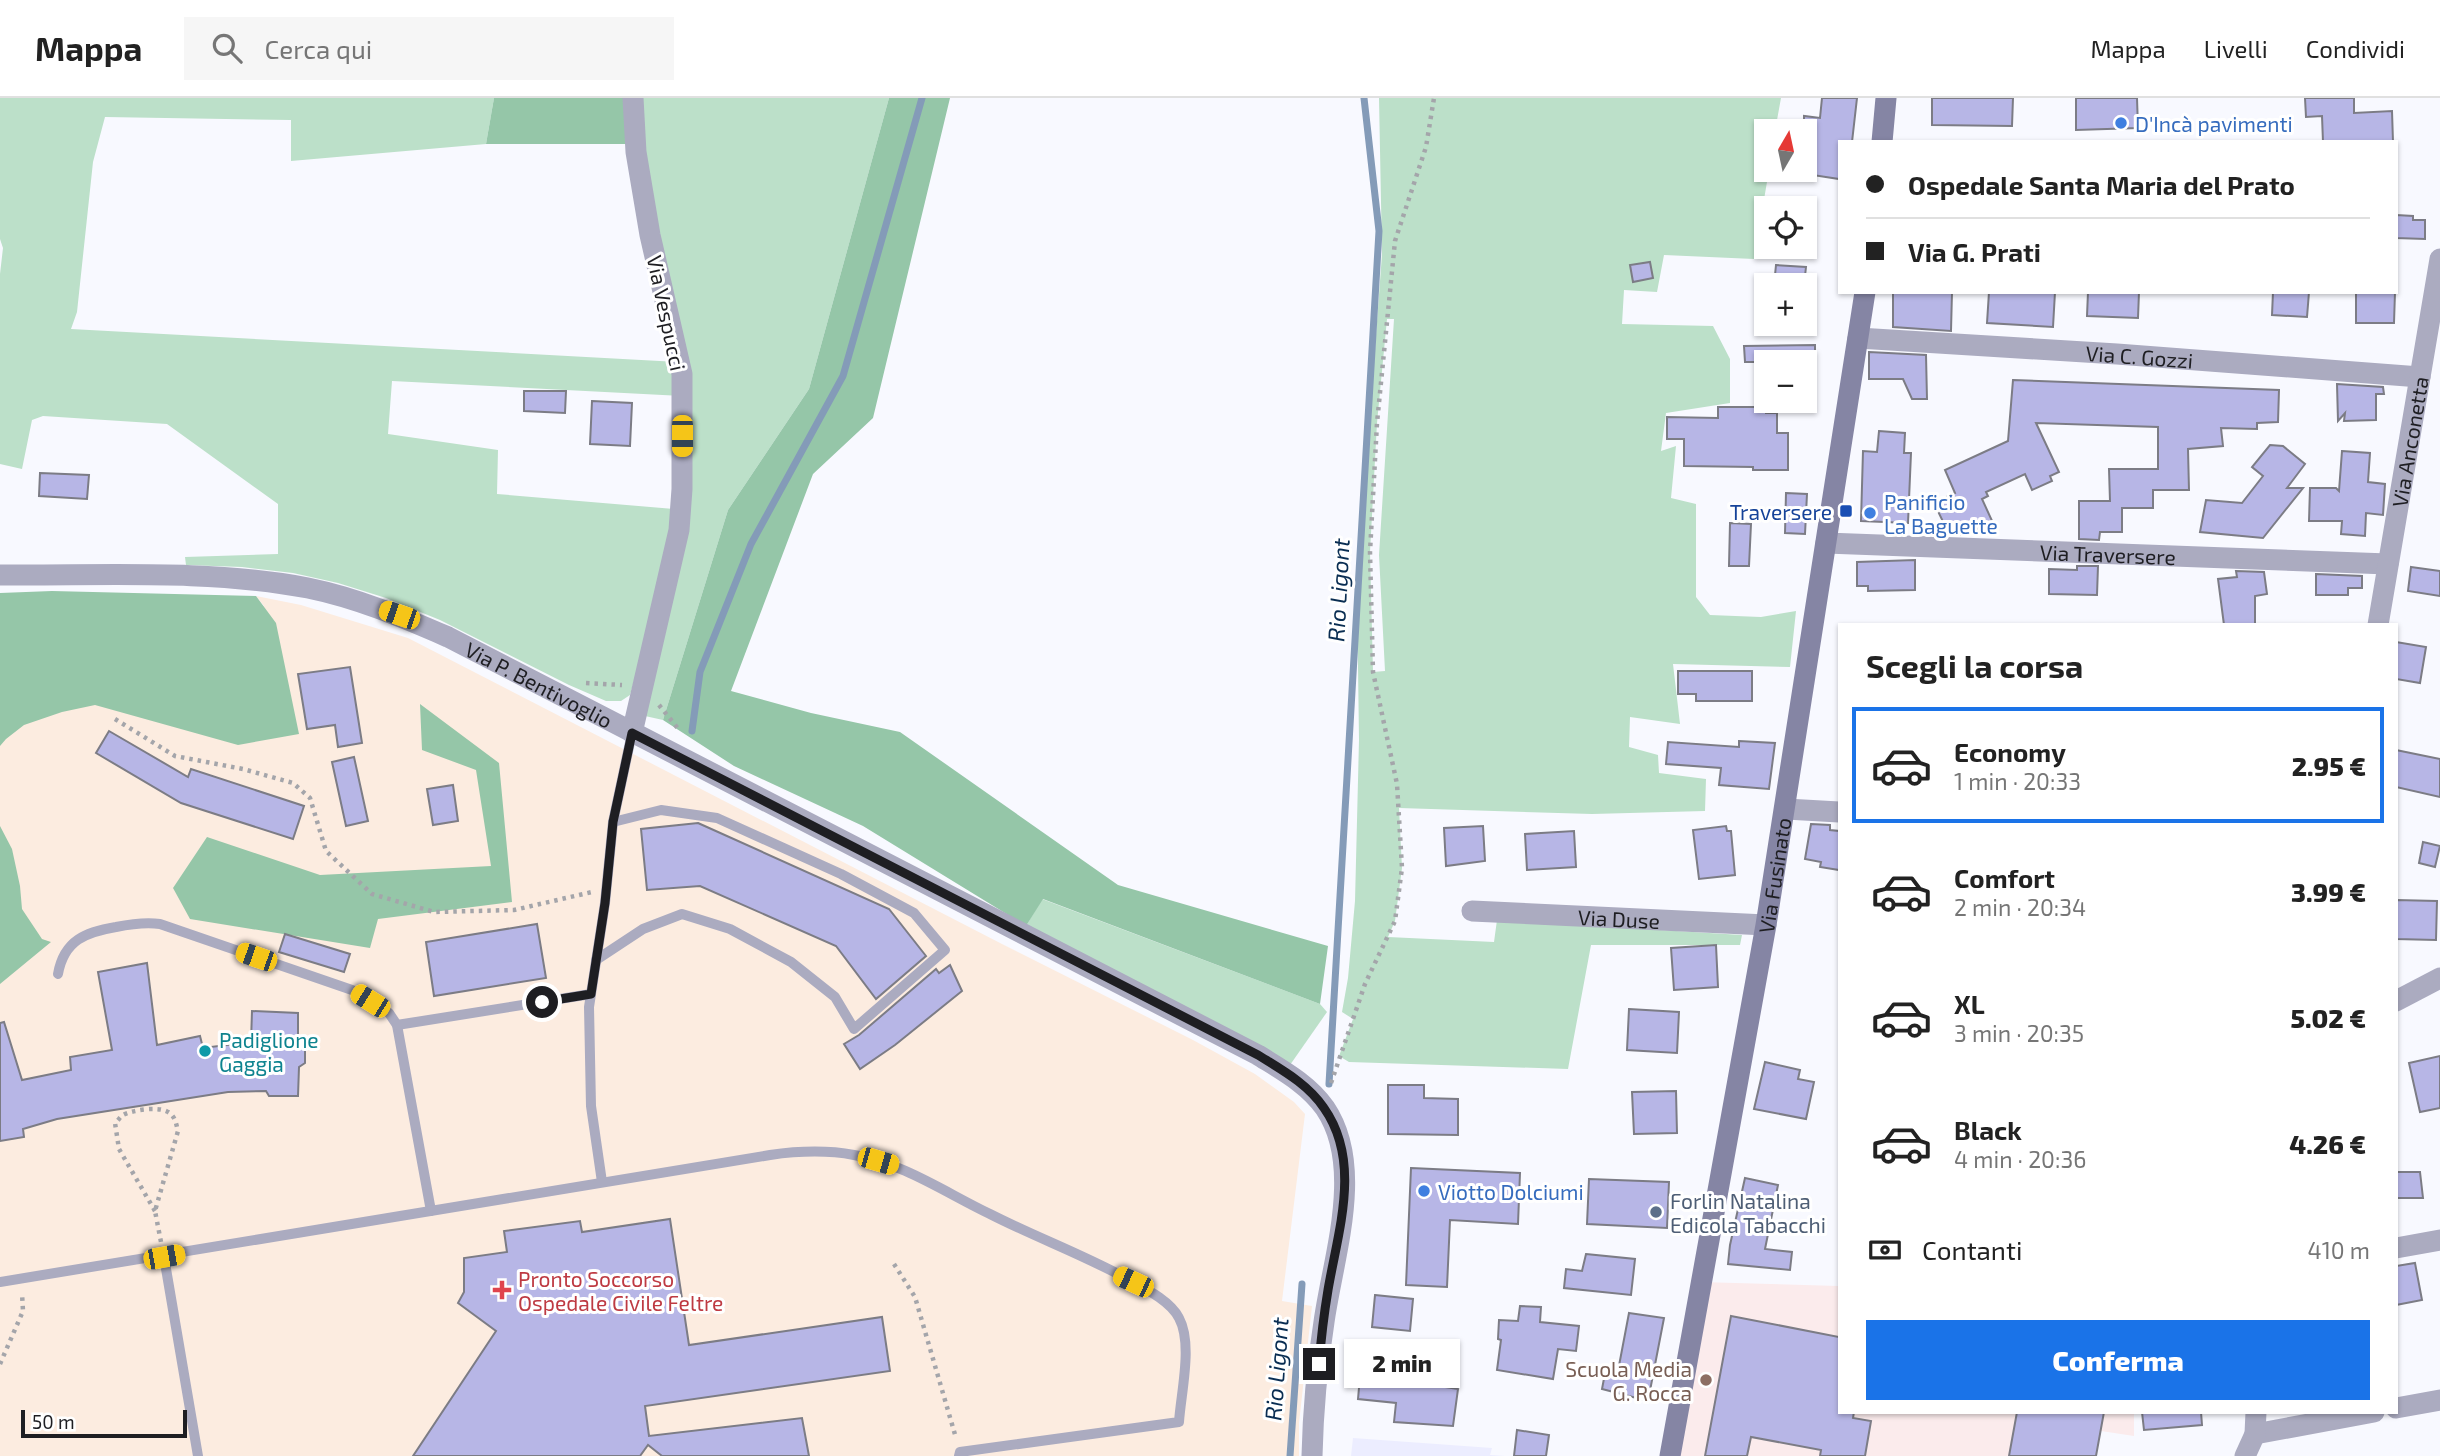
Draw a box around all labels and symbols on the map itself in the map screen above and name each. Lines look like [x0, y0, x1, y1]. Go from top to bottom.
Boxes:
place label: D'Incà pavimenti [2135, 111, 2293, 136]
marker: D'Incà pavimenti [2113, 115, 2129, 131]
north arrow [1754, 119, 1816, 182]
street label: Via Vespucci [643, 253, 691, 373]
street label: Via C. Gozzi [2085, 340, 2194, 372]
street label: Via Anconetta [2386, 374, 2432, 509]
car [672, 415, 693, 457]
place label: Panificio La Baguette [1884, 489, 1998, 538]
place label: Traversere [1730, 499, 1832, 524]
marker: Traversere [1838, 503, 1854, 519]
marker: Panificio La Baguette [1862, 505, 1878, 521]
water label: Rio Ligont [1321, 537, 1355, 642]
street label: Via Traversere [2039, 538, 2176, 569]
car [376, 598, 423, 632]
street label: Via P. Bentivoglio [461, 636, 617, 732]
street label: Via Fusinato [1752, 816, 1795, 935]
street label: Via Duse [1577, 904, 1660, 932]
car [233, 940, 280, 974]
car [347, 981, 394, 1021]
route start [526, 986, 558, 1018]
place label: Padiglione Gaggia [219, 1027, 319, 1076]
marker: Padiglione Gaggia [197, 1043, 213, 1059]
car [855, 1145, 902, 1177]
place label: Viotto Dolciumi [1438, 1179, 1584, 1204]
marker: Viotto Dolciumi [1416, 1183, 1432, 1199]
place label: Forlin Natalina Edicola Tabacchi [1670, 1188, 1826, 1237]
marker: Forlin Natalina Edicola Tabacchi [1648, 1204, 1664, 1220]
car [142, 1243, 187, 1271]
car [1110, 1264, 1157, 1300]
place label: Pronto Soccorso Ospedale Civile Feltre [518, 1266, 723, 1315]
marker: Pronto Soccorso Ospedale Civile Feltre [492, 1280, 512, 1300]
water label: Rio Ligont [1258, 1316, 1294, 1422]
callout: 2 min [1344, 1340, 1459, 1388]
route end [1303, 1348, 1335, 1380]
place label: Scuola Media G. Rocca [1565, 1356, 1692, 1405]
marker: Scuola Media G. Rocca [1698, 1372, 1714, 1388]
scale bar [21, 1407, 187, 1439]

